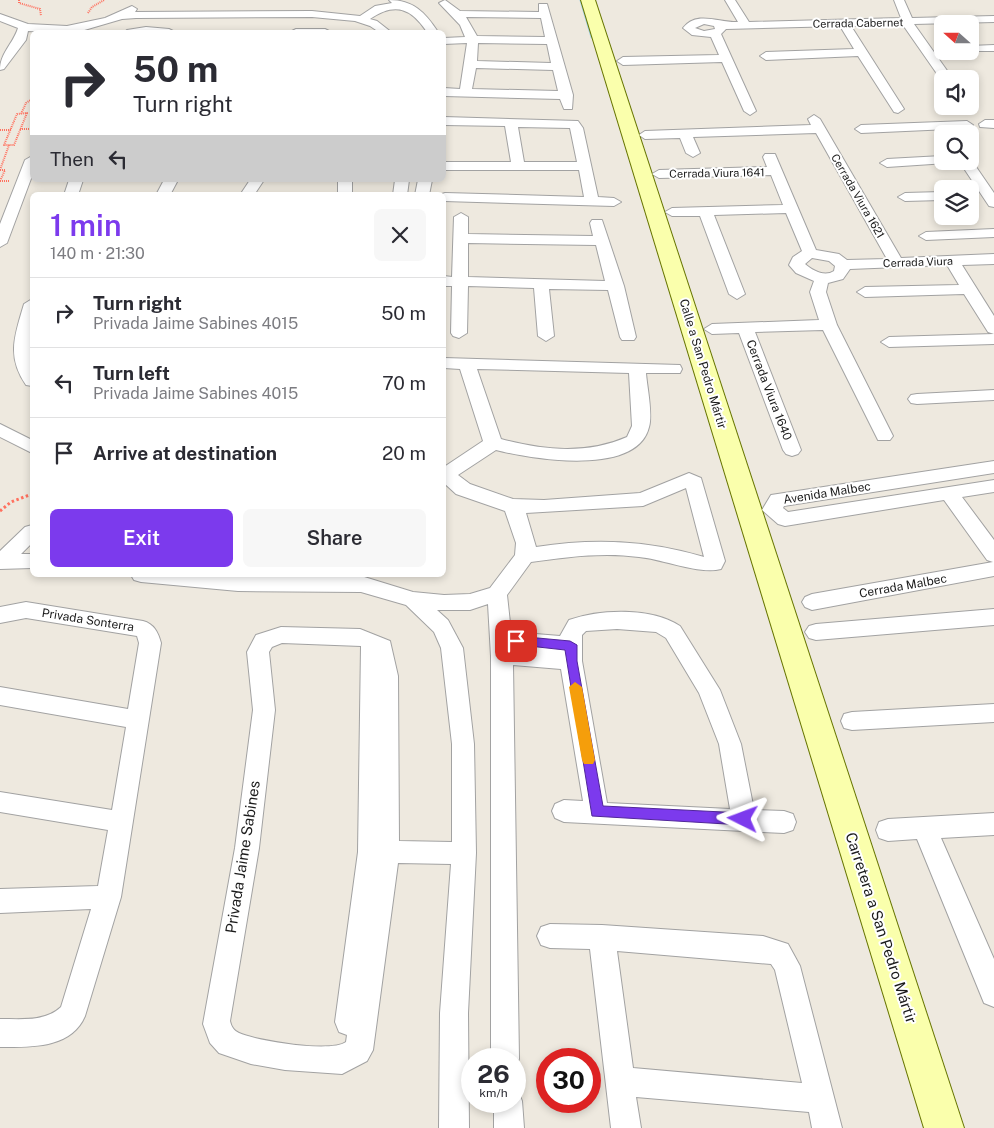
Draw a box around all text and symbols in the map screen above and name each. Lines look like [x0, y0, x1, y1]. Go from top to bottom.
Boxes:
north arrow [934, 15, 979, 60]
map controls [934, 15, 979, 225]
street label: Cerrada Cabernet [812, 16, 904, 30]
text: 50 m [133, 49, 218, 90]
icon: right [50, 50, 115, 115]
button: sound [934, 70, 979, 115]
text: Turn right [133, 91, 233, 117]
button: search [934, 125, 979, 170]
icon: left [104, 145, 132, 173]
text: Then [50, 148, 94, 170]
street label: Cerrada Viura 1621 [829, 152, 887, 240]
street label: Cerrada Viura 1641 [669, 166, 765, 180]
button: layers [934, 180, 979, 225]
text: 1 min [50, 207, 121, 243]
button: close [374, 209, 426, 261]
text: 140 m · 21:30 [50, 244, 145, 263]
street label: Cerrada Viura [883, 255, 953, 269]
text: Turn right [93, 292, 182, 314]
street label: Calle a San Pedro Mártir [677, 297, 730, 431]
icon: right [50, 299, 78, 327]
text: 50 m [381, 302, 426, 324]
text: Privada Jaime Sabines 4015 [93, 314, 298, 333]
street label: Cerrada Viura 1640 [743, 338, 795, 442]
text: Turn left [93, 362, 170, 384]
icon: left [50, 369, 78, 397]
text: 70 m [382, 372, 426, 394]
text: Privada Jaime Sabines 4015 [93, 384, 298, 403]
icon: arrive [50, 439, 78, 467]
text: Arrive at destination [93, 442, 277, 464]
text: 20 m [382, 442, 426, 464]
street label: Avenida Malbec [782, 479, 872, 507]
button: Exit [50, 509, 233, 567]
button: Share [243, 509, 426, 567]
street label: Cerrada Malbec [858, 571, 948, 601]
street label: Privada Sonterra [41, 606, 135, 634]
pin [495, 620, 537, 662]
icon: arrive [502, 627, 530, 655]
street label: Privada Jaime Sabines [222, 779, 263, 935]
position arrow [716, 792, 768, 844]
street label: Carretera a San Pedro Mártir [843, 830, 920, 1026]
speed limit sign: 30 [536, 1048, 601, 1113]
text: 26 [477, 1059, 510, 1089]
text: km/h [479, 1086, 508, 1100]

